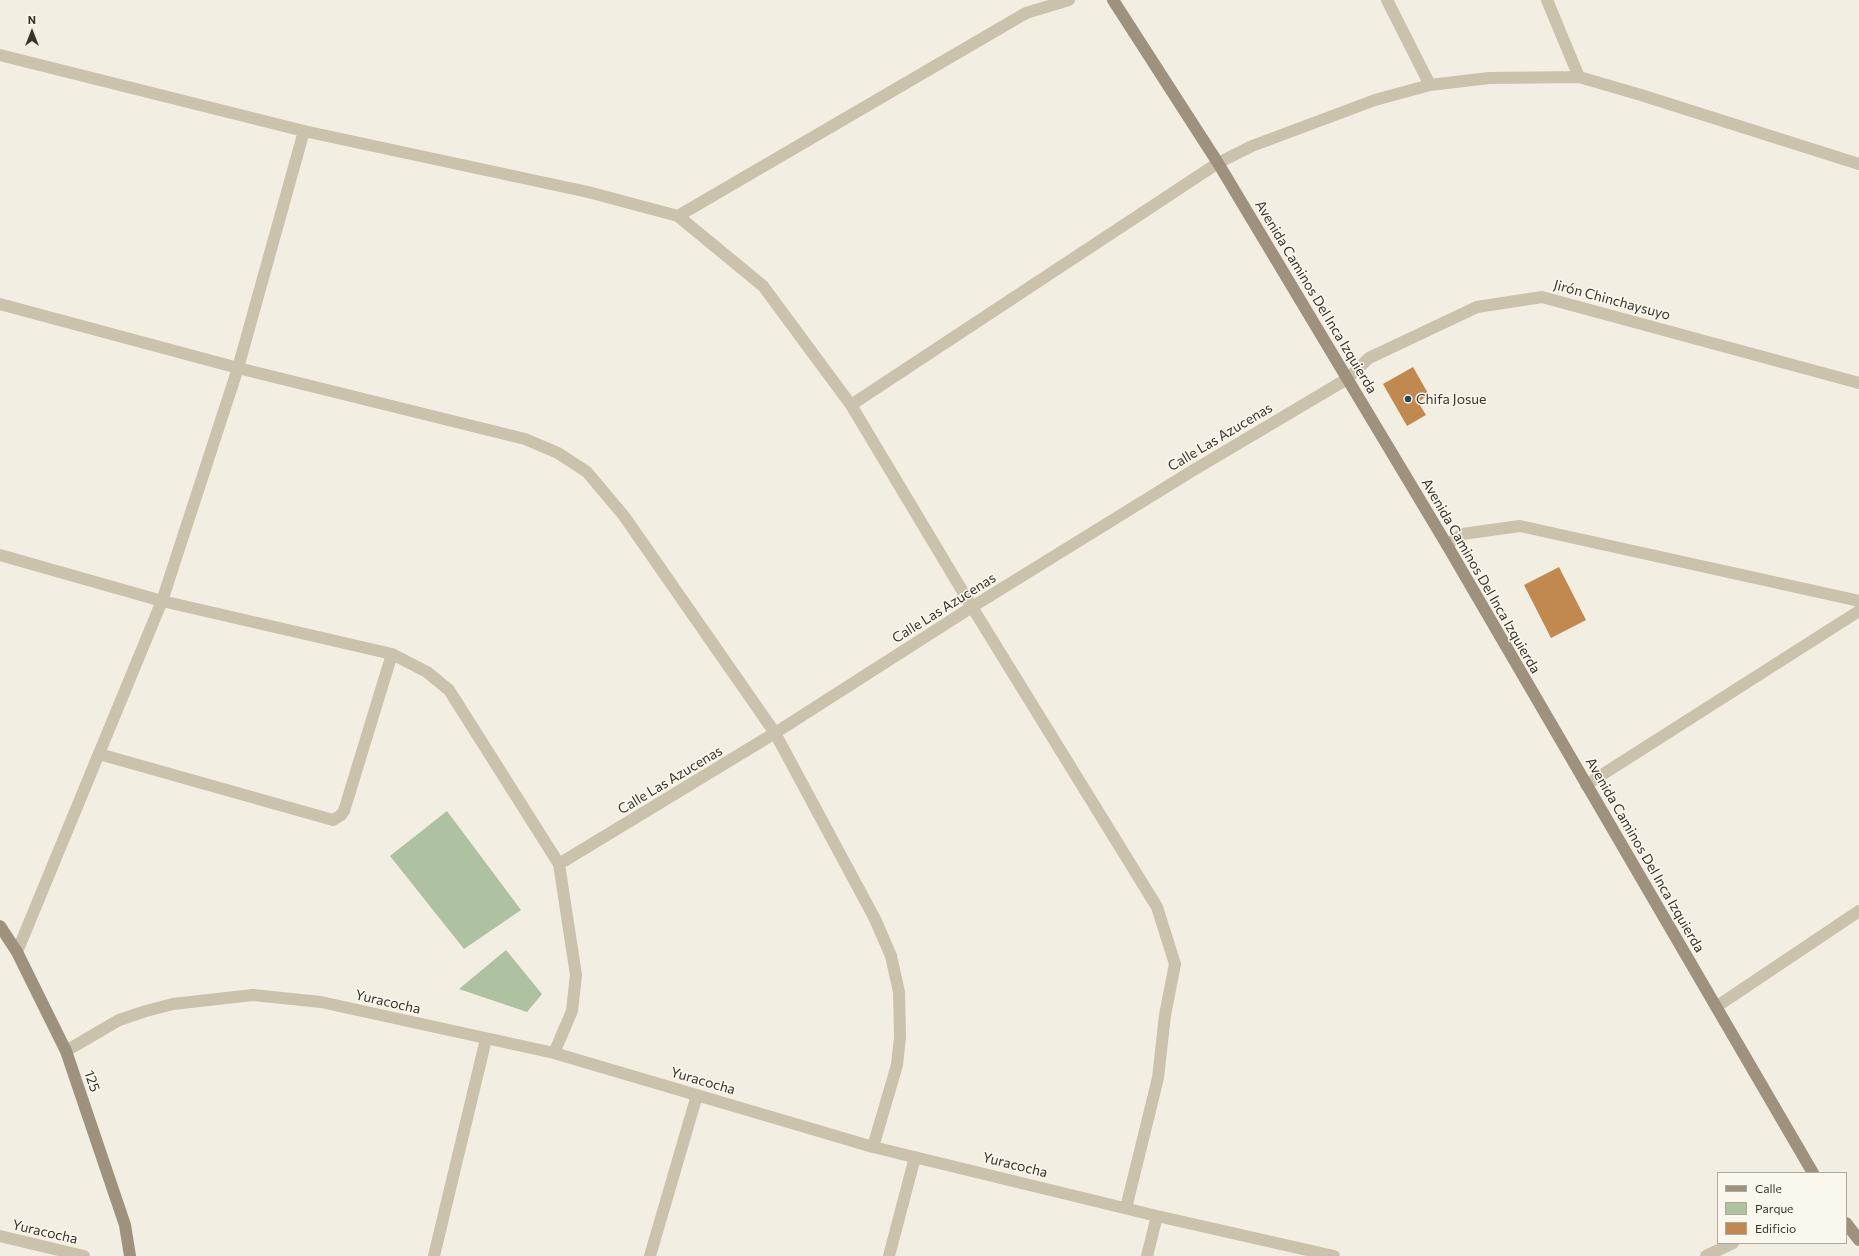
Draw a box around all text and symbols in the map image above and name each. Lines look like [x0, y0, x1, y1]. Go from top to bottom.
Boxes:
north arrow [12, 12, 52, 52]
text: N [28, 13, 36, 26]
street label: Avenida Caminos Del Inca Izquierda [1251, 197, 1381, 397]
street label: Jirón Chinchaysuyo [1552, 276, 1672, 324]
place label: Chifa Josue [1416, 391, 1486, 407]
marker: Chifa Josue [1403, 394, 1413, 404]
street label: Calle Las Azucenas [1165, 399, 1275, 475]
street label: Avenida Caminos Del Inca Izquierda [1418, 475, 1544, 677]
street label: Calle Las Azucenas [889, 569, 999, 647]
street label: Calle Las Azucenas [615, 742, 725, 818]
street label: Avenida Caminos Del Inca Izquierda [1582, 754, 1708, 956]
street label: Yuracocha [354, 986, 422, 1018]
street label: Yuracocha [669, 1064, 737, 1098]
street label: 125 [81, 1068, 103, 1094]
street label: Yuracocha [981, 1149, 1049, 1181]
legend [1717, 1172, 1847, 1244]
text: Calle [1755, 1181, 1782, 1195]
text: Parque [1755, 1201, 1793, 1215]
street label: Yuracocha [11, 1216, 79, 1248]
text: Edificio [1755, 1221, 1796, 1235]

